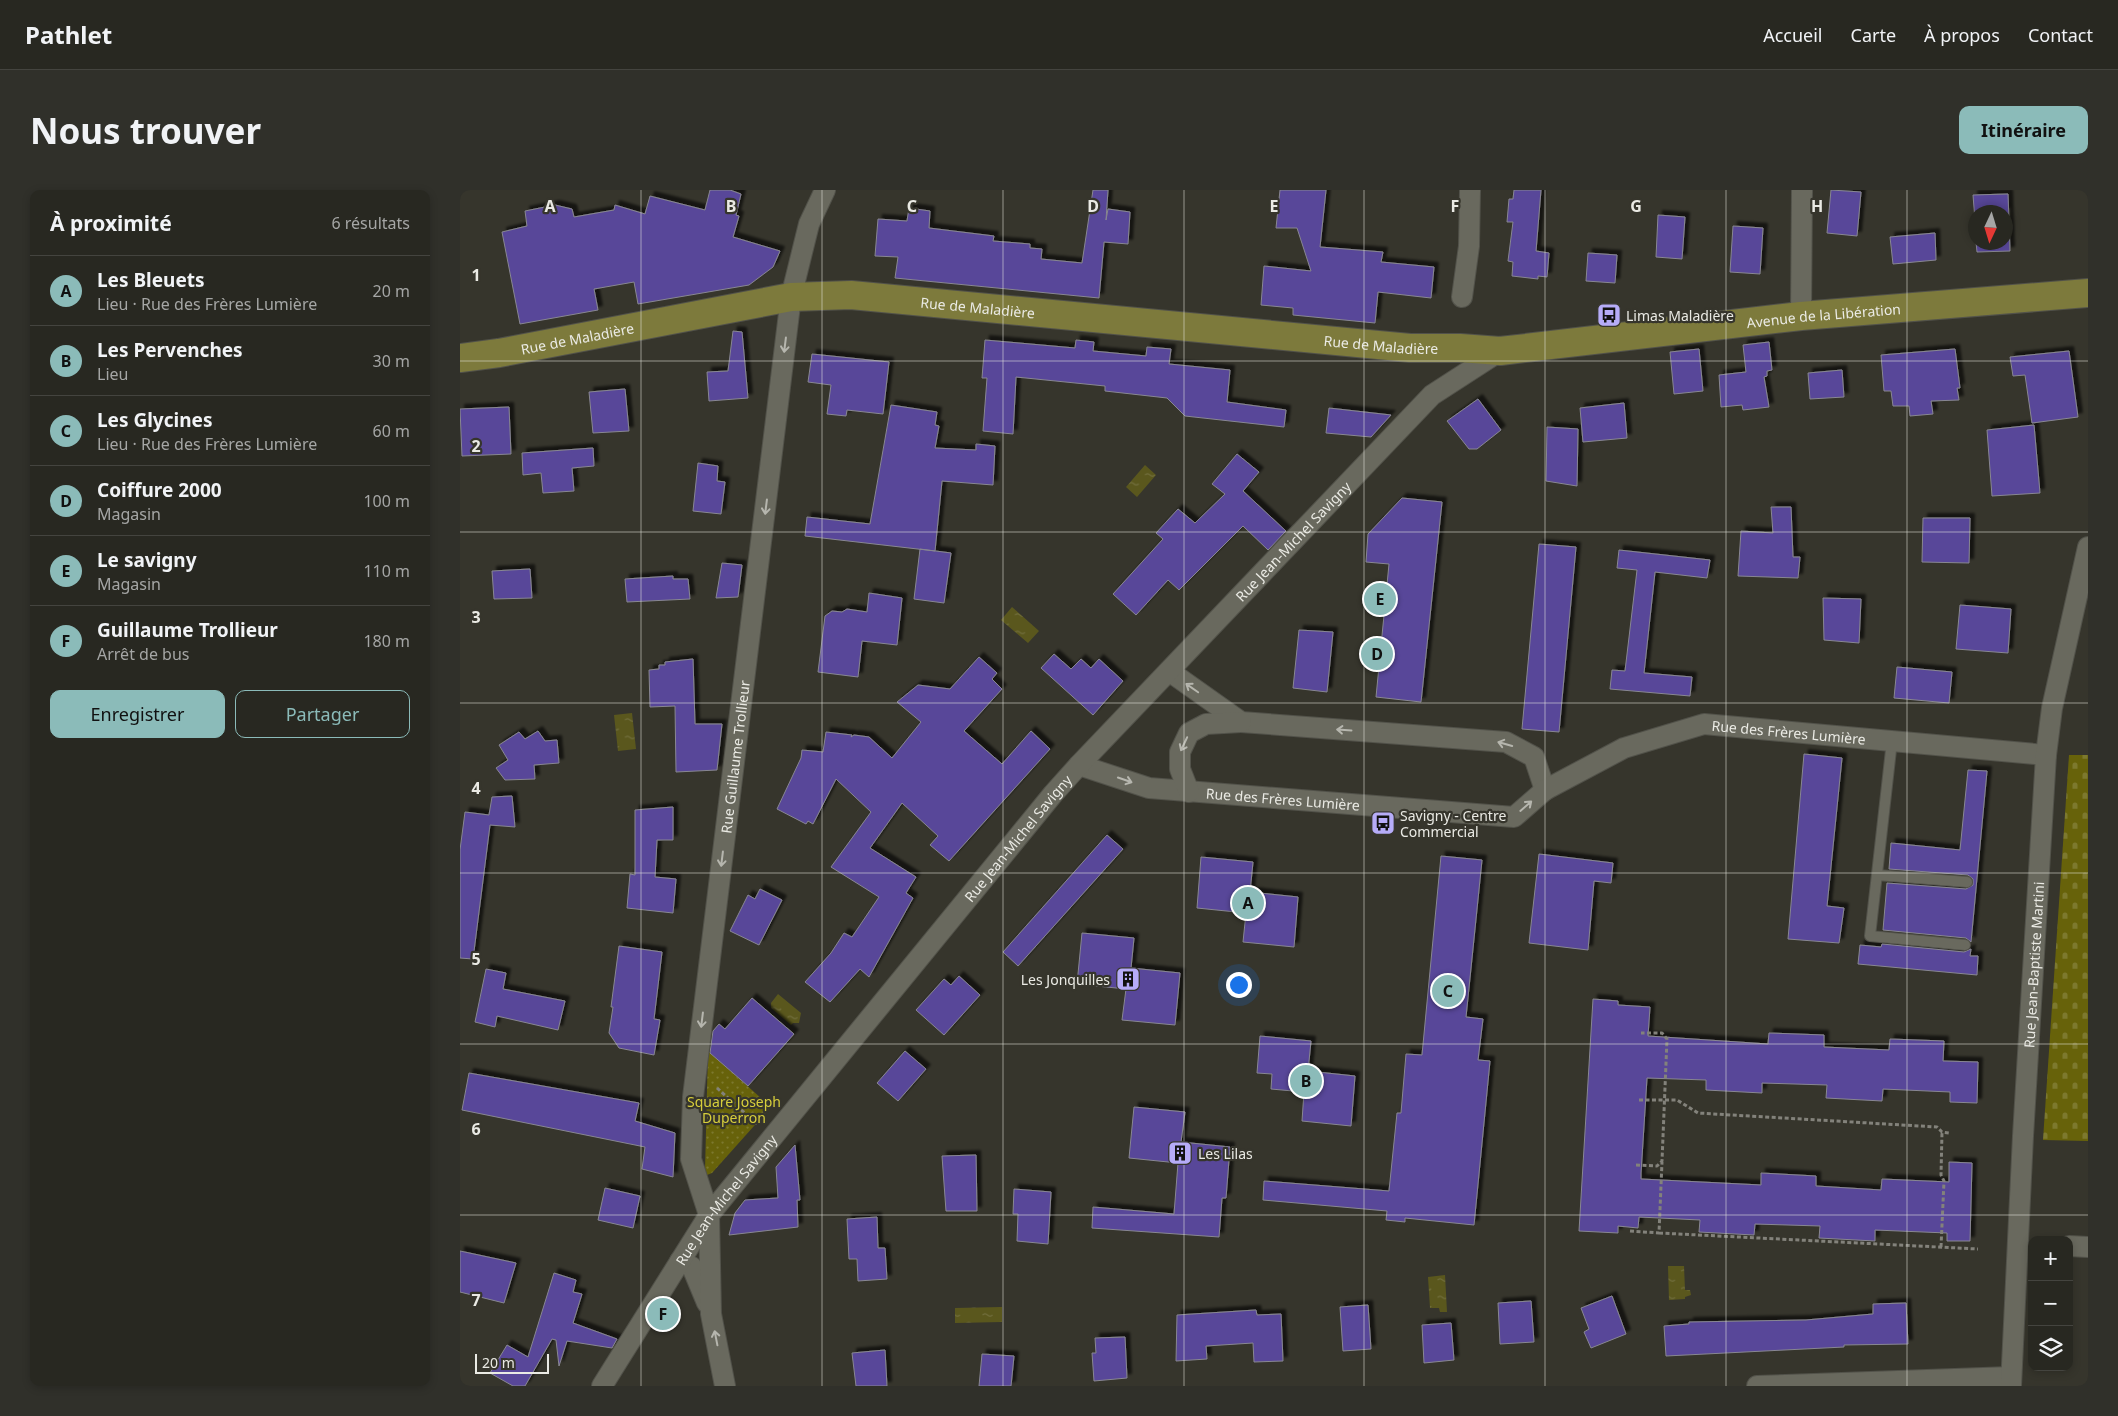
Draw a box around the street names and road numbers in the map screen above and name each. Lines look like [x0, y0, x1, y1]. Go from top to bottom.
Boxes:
street label: Rue de Maladière [920, 292, 1036, 322]
street label: Avenue de la Libération [1746, 299, 1902, 332]
street label: Rue de Maladière [519, 318, 635, 358]
street label: Rue de Maladière [1323, 330, 1438, 358]
street label: Rue Jean-Michel Savigny [1231, 476, 1355, 605]
street label: Rue Guillaume Trollieur [716, 679, 754, 834]
street label: Rue des Frères Lumière [1711, 715, 1867, 748]
street label: Rue Jean-Michel Savigny [960, 770, 1076, 905]
street label: Rue des Frères Lumière [1205, 783, 1361, 814]
street label: Rue Jean-Baptiste Martini [2019, 881, 2048, 1048]
street label: Rue Jean-Michel Savigny [671, 1129, 781, 1269]

